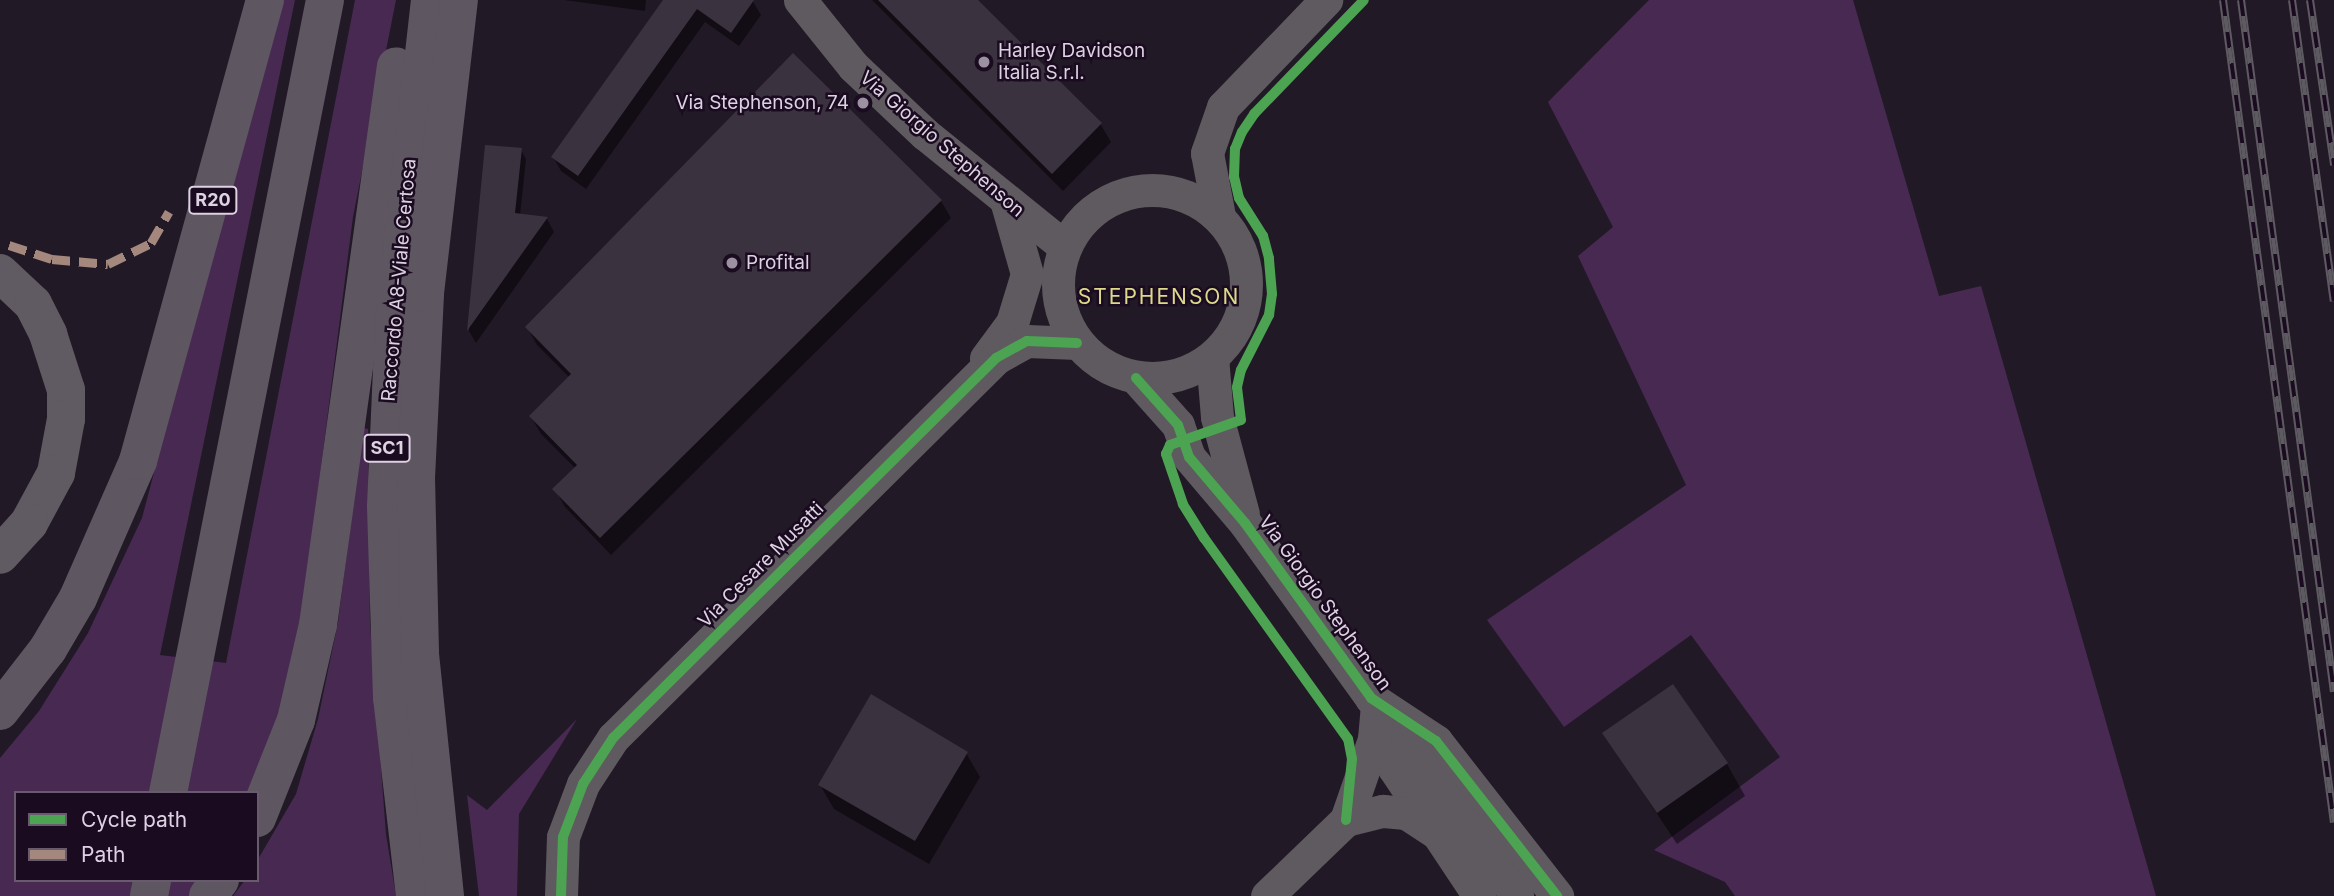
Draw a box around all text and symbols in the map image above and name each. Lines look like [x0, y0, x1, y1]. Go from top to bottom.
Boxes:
place label: Harley Davidson Italia S.r.l. [998, 40, 1145, 84]
marker: Harley Davidson Italia S.r.l. [976, 54, 992, 70]
street label: Via Giorgio Stephenson [855, 66, 1029, 222]
place label: Via Stephenson, 74 [675, 92, 849, 114]
marker: Via Stephenson, 74 [855, 95, 871, 111]
street label: Raccordo A8-Viale Certosa [377, 158, 421, 402]
road number: R20 [187, 186, 239, 215]
place label: Profital [746, 252, 810, 274]
marker: Profital [724, 255, 740, 271]
district label: STEPHENSON [1079, 284, 1239, 310]
road number: SC1 [362, 434, 412, 462]
street label: Via Cesare Musatti [693, 497, 829, 633]
street label: Via Giorgio Stephenson [1254, 511, 1396, 695]
legend [14, 791, 259, 882]
text: Cycle path [81, 807, 187, 832]
text: Path [81, 842, 126, 867]

